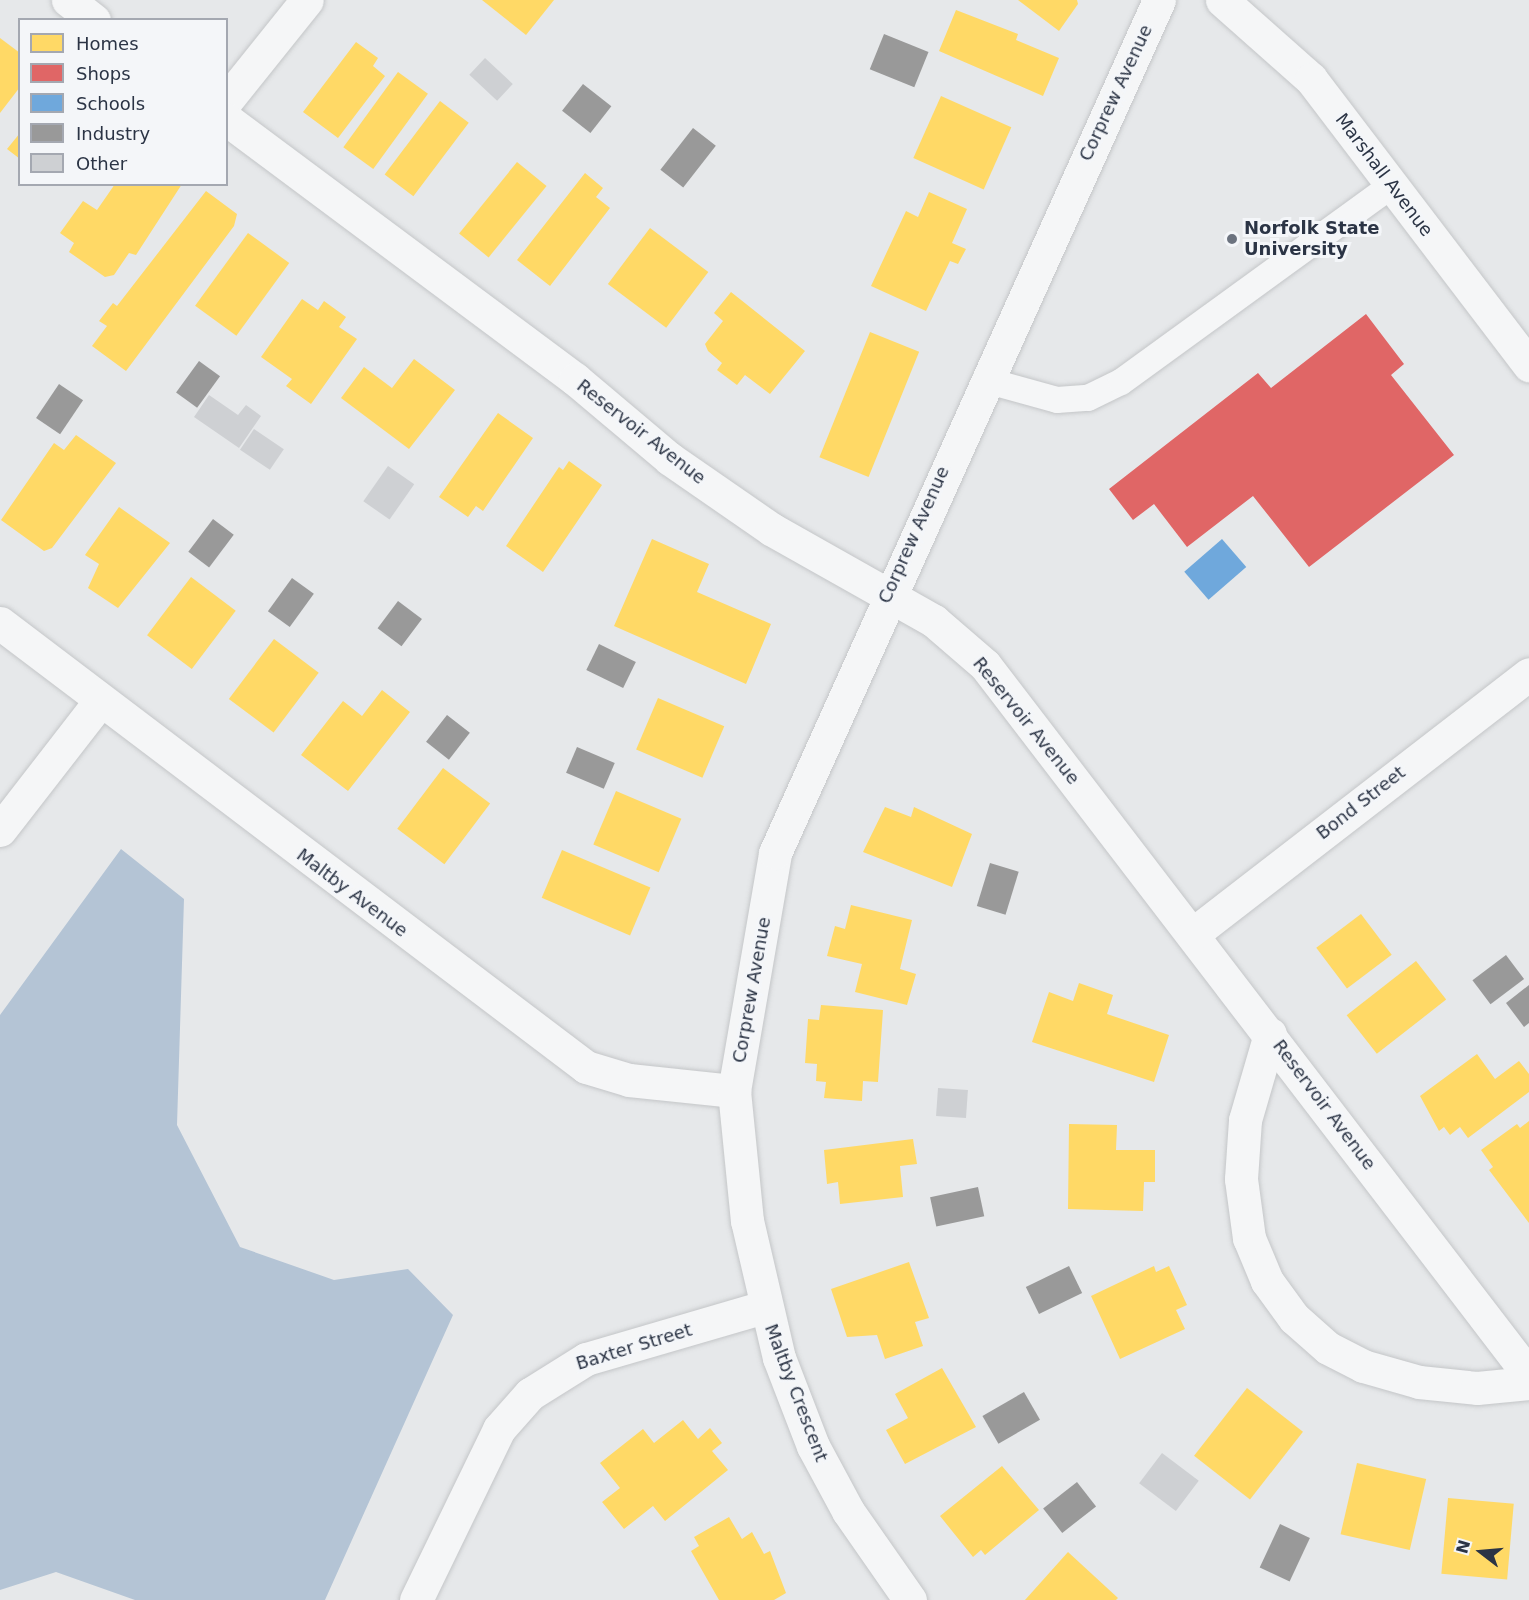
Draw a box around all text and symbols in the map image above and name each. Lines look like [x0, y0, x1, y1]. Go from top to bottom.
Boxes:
legend [18, 18, 228, 186]
street label: Corprew Avenue [1075, 21, 1157, 165]
text: Homes [76, 33, 139, 54]
text: Shops [76, 63, 131, 84]
text: Schools [76, 93, 145, 114]
street label: Marshall Avenue [1331, 109, 1437, 241]
text: Industry [76, 123, 150, 144]
text: Other [76, 153, 127, 174]
place label: Norfolk State University [1244, 218, 1379, 260]
marker: Norfolk State University [1225, 232, 1239, 246]
street label: Reservoir Avenue [572, 375, 710, 489]
street label: Corprew Avenue [874, 463, 954, 607]
street label: Reservoir Avenue [968, 653, 1084, 789]
street label: Bond Street [1312, 762, 1410, 844]
street label: Maltby Avenue [292, 844, 412, 942]
street label: Corprew Avenue [729, 915, 775, 1065]
street label: Reservoir Avenue [1268, 1036, 1380, 1174]
street label: Baxter Street [573, 1319, 695, 1375]
street label: Maltby Crescent [760, 1321, 832, 1465]
north arrow [1451, 1522, 1511, 1582]
text: N [1452, 1538, 1474, 1556]

